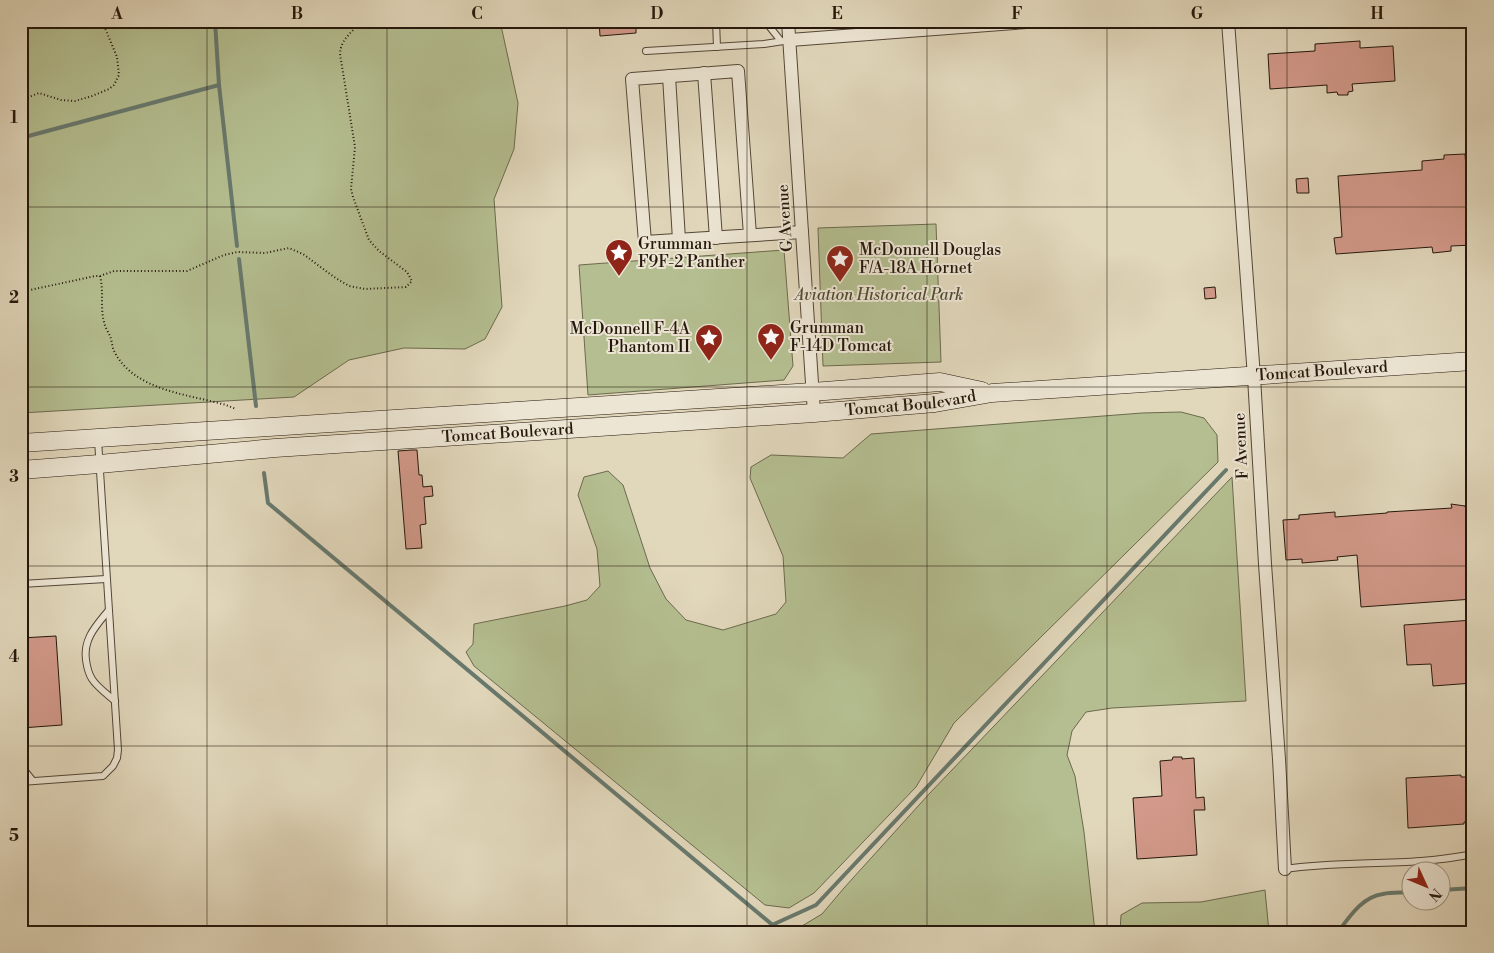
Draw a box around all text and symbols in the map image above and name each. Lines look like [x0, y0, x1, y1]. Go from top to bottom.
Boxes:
text: A [110, 4, 123, 24]
text: B [291, 4, 303, 24]
text: C [471, 4, 483, 24]
text: D [651, 4, 664, 24]
text: E [831, 4, 843, 24]
text: F [1011, 4, 1023, 24]
text: G [1191, 4, 1204, 24]
text: H [1370, 4, 1384, 24]
text: 1 [10, 108, 18, 128]
street label: G Avenue [773, 183, 797, 253]
place label: Grumman F9F-2 Panther [638, 234, 745, 272]
place icon: Grumman F9F-2 Panther [604, 238, 634, 277]
place label: McDonnell Douglas F/A-18A Hornet [859, 240, 1001, 278]
place icon: McDonnell Douglas F/A-18A Hornet [825, 244, 855, 283]
park label: Aviation Historical Park [793, 285, 963, 305]
text: 2 [9, 288, 19, 308]
place label: Grumman F-14D Tomcat [790, 318, 893, 356]
place label: McDonnell F-4A Phantom II [570, 319, 691, 357]
place icon: Grumman F-14D Tomcat [756, 322, 786, 361]
place icon: McDonnell F-4A Phantom II [694, 323, 724, 362]
street label: Tomcat Boulevard [1255, 357, 1388, 385]
street label: Tomcat Boulevard [844, 386, 978, 420]
street label: F Avenue [1229, 412, 1253, 480]
street label: Tomcat Boulevard [441, 419, 574, 447]
text: 3 [9, 467, 19, 487]
text: 4 [9, 647, 20, 667]
text: 5 [9, 826, 19, 846]
north arrow [1402, 860, 1452, 910]
text: N [1424, 884, 1445, 905]

